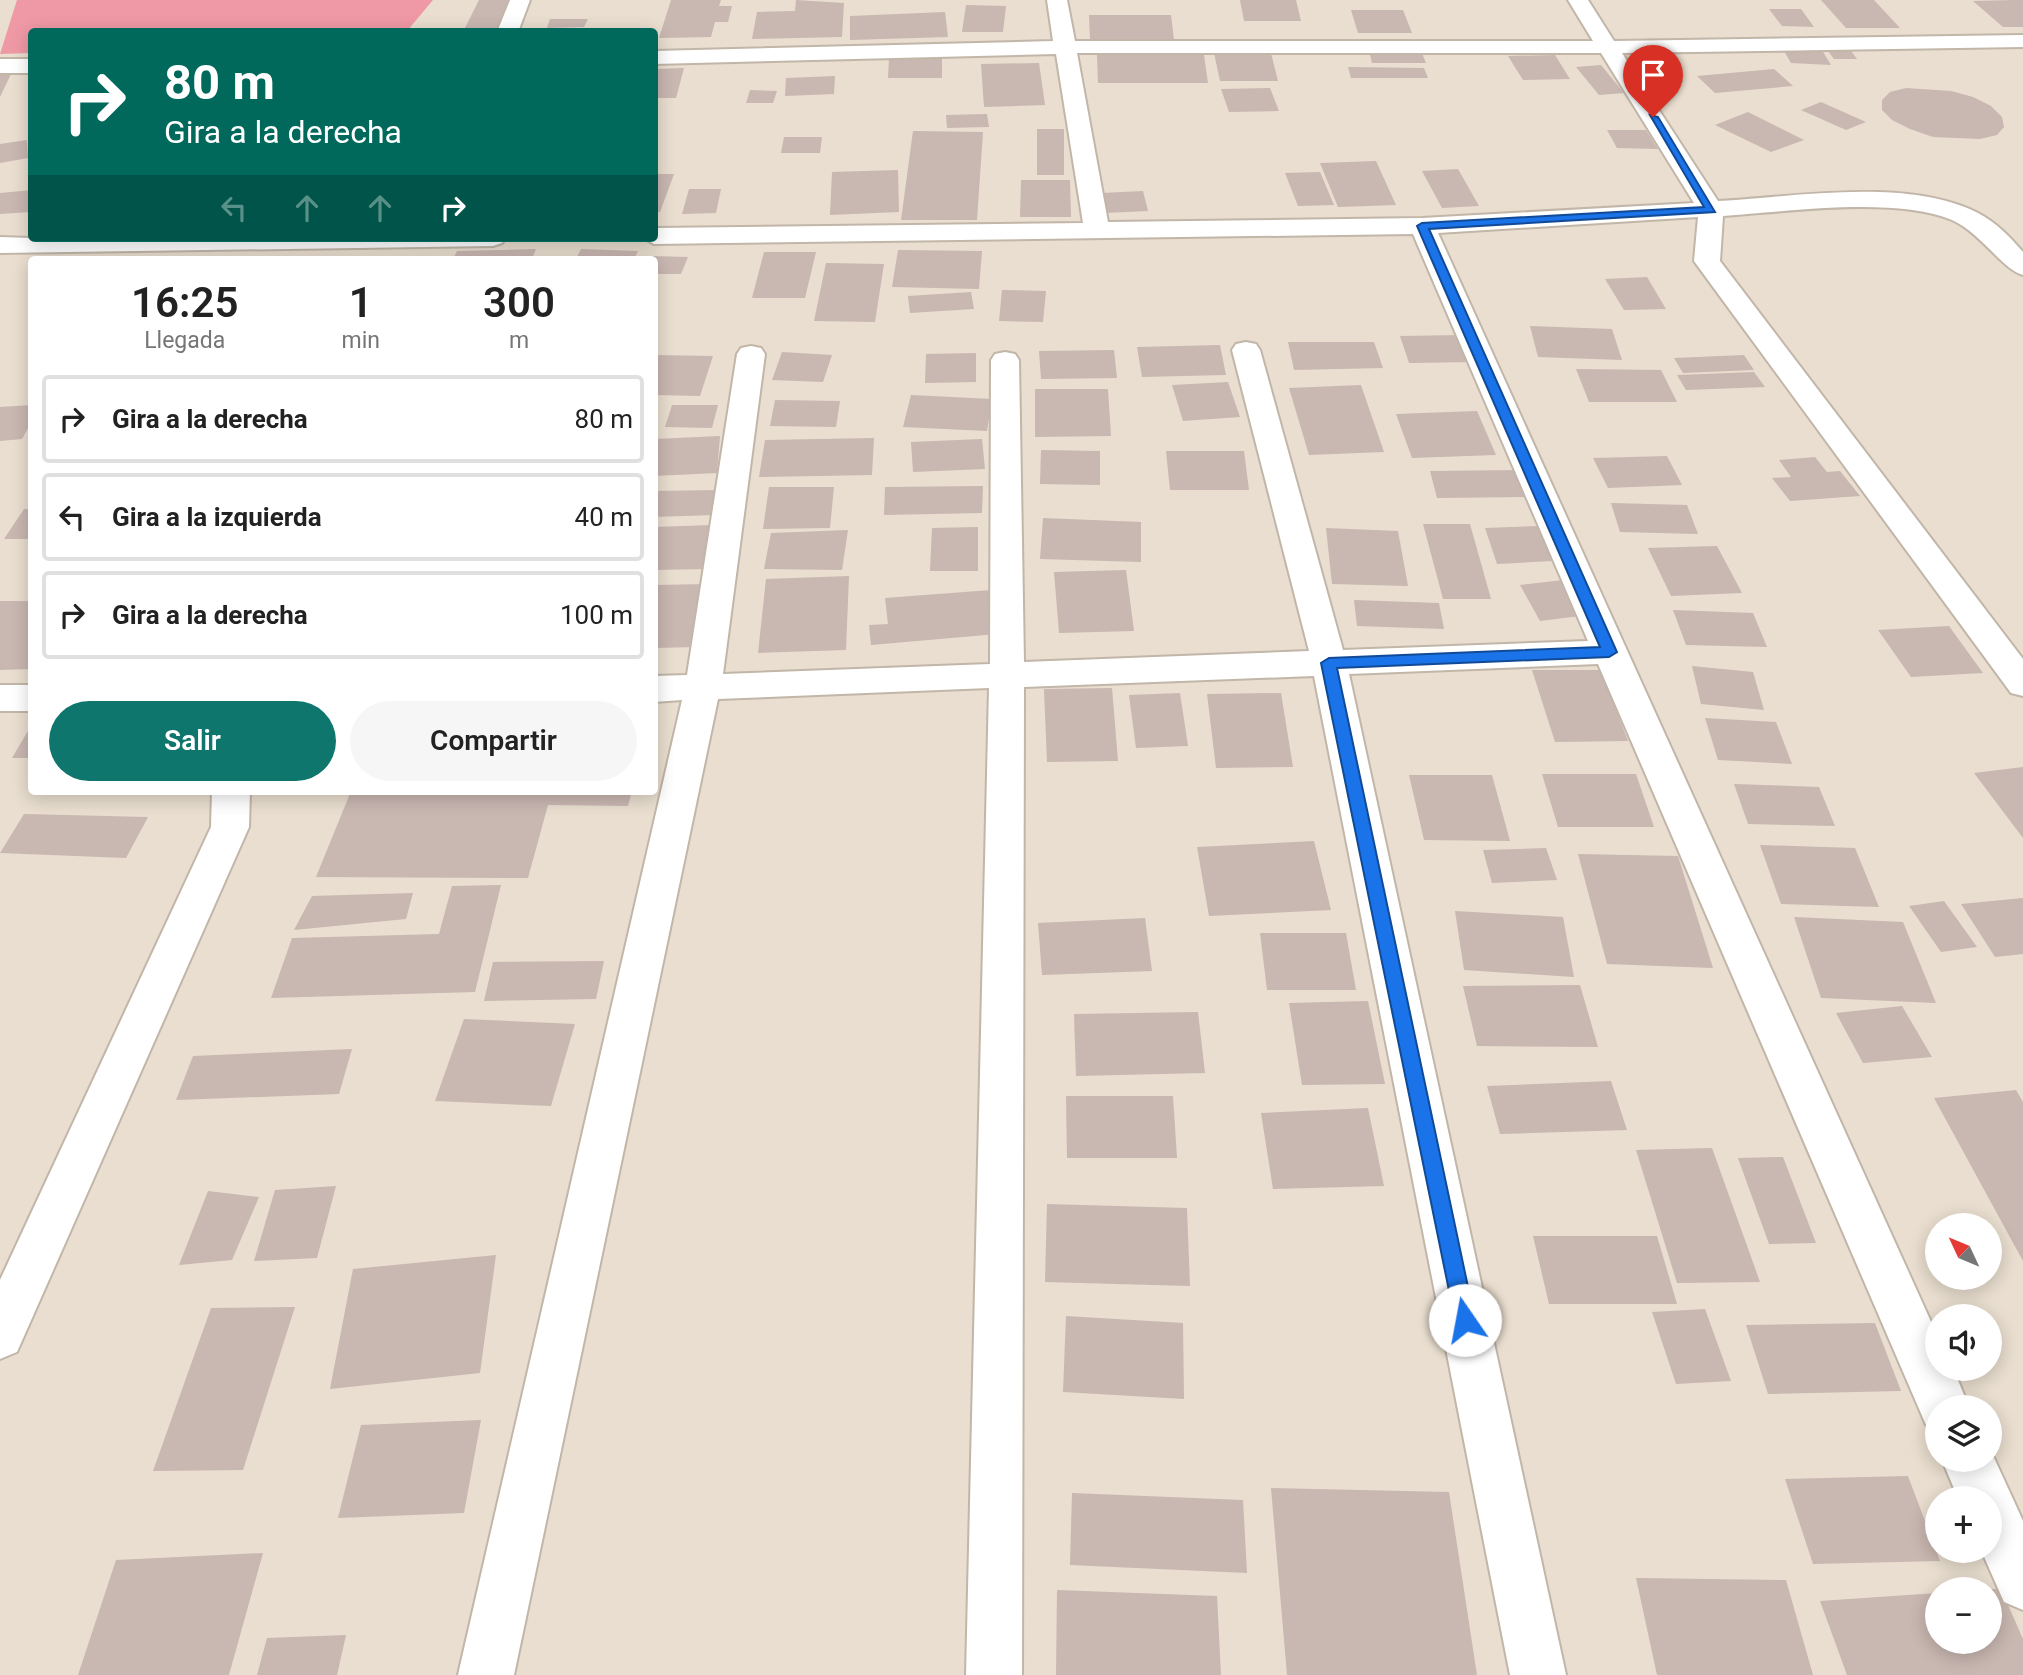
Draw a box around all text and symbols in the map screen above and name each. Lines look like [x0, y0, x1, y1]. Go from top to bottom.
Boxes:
pin [1623, 45, 1683, 117]
text: 80 m [164, 54, 275, 111]
icon: right [49, 56, 140, 147]
icon: arrive [1634, 56, 1672, 94]
text: Gira a la derecha [164, 113, 402, 151]
icon: left [215, 189, 253, 227]
icon: ahead [288, 189, 326, 227]
icon: ahead [361, 189, 399, 227]
icon: right [434, 189, 472, 227]
text: 16:25 [131, 278, 238, 327]
text: 1 [349, 278, 373, 327]
text: 300 [483, 278, 555, 327]
text: Llegada [144, 327, 225, 354]
text: min [341, 327, 380, 354]
text: m [509, 327, 529, 354]
icon: right [53, 400, 91, 438]
text: Gira a la derecha [112, 404, 308, 434]
text: 80 m [575, 404, 633, 434]
icon: left [53, 498, 91, 536]
text: Gira a la izquierda [112, 502, 322, 532]
text: 40 m [575, 502, 633, 532]
icon: right [53, 596, 91, 634]
text: Gira a la derecha [112, 600, 308, 630]
text: 100 m [560, 600, 633, 630]
button: Salir [49, 701, 336, 781]
button: Compartir [350, 701, 637, 781]
north arrow [1925, 1213, 2002, 1290]
map controls [1925, 1213, 2002, 1654]
position arrow [1428, 1283, 1502, 1357]
button: sound [1925, 1304, 2002, 1381]
button: layers [1925, 1395, 2002, 1472]
button: + [1925, 1486, 2002, 1563]
button: − [1925, 1577, 2002, 1654]

